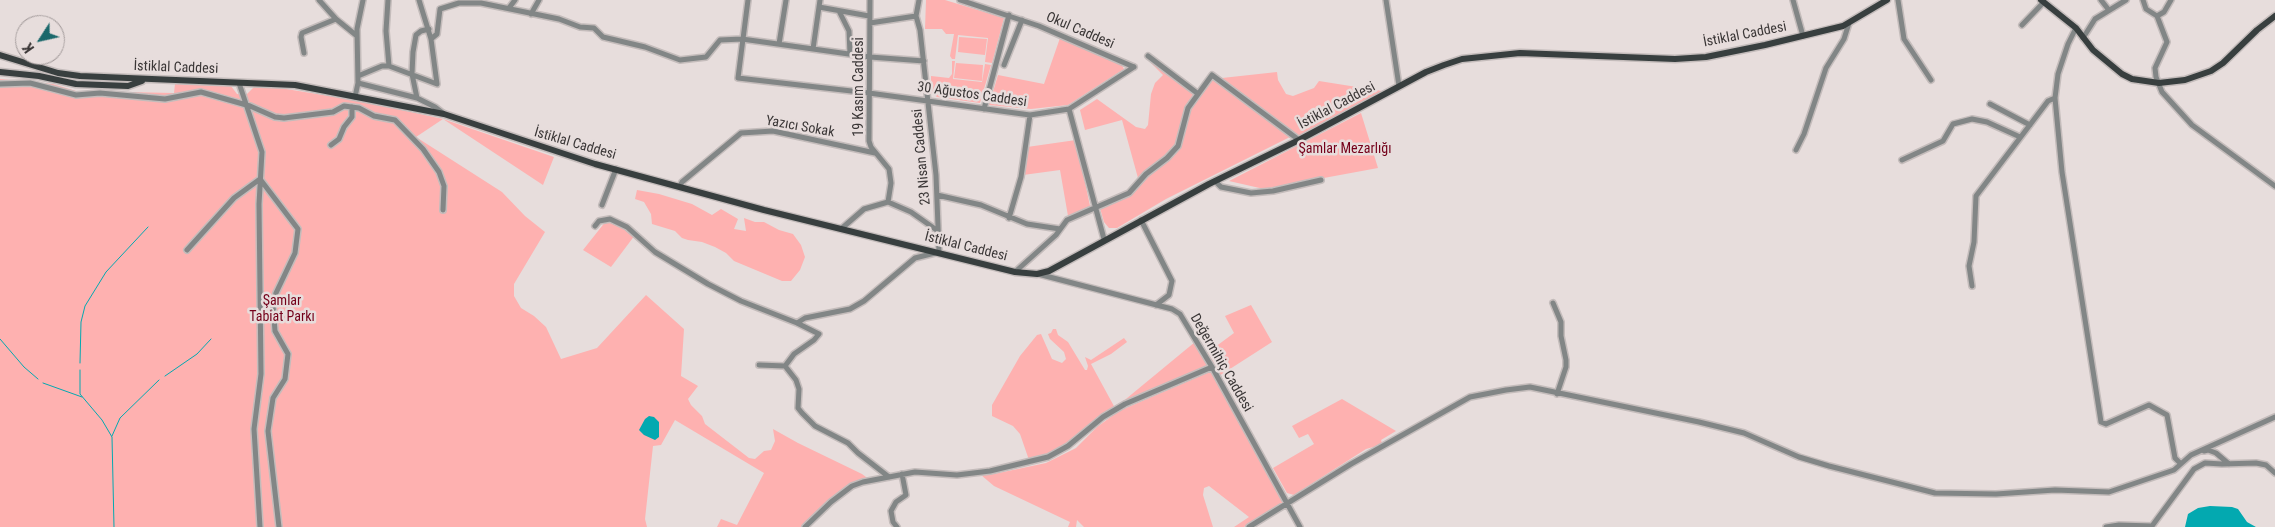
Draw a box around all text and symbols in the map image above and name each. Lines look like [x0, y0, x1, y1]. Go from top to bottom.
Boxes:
street label: Okul Caddesi [1043, 9, 1117, 53]
north arrow [15, 15, 65, 65]
street label: İstiklal Caddesi [1702, 19, 1788, 51]
street label: 19 Kasım Caddesi [851, 37, 867, 137]
text: K [20, 40, 37, 56]
street label: İstiklal Caddesi [133, 58, 219, 78]
street label: 30 Ağustos Caddesi [916, 79, 1028, 111]
street label: İstiklal Caddesi [1296, 79, 1378, 133]
street label: 23 Nisan Caddesi [909, 108, 935, 206]
street label: Yazıcı Sokak [764, 113, 836, 141]
street label: İstiklal Caddesi [532, 124, 618, 164]
park label: Şamlar Mezarlığı [1299, 141, 1391, 157]
street label: İstiklal Caddesi [923, 229, 1009, 265]
park label: Şamlar Tabiat Parkı [249, 293, 315, 326]
street label: Değermihiç Caddesi [1186, 311, 1256, 415]

